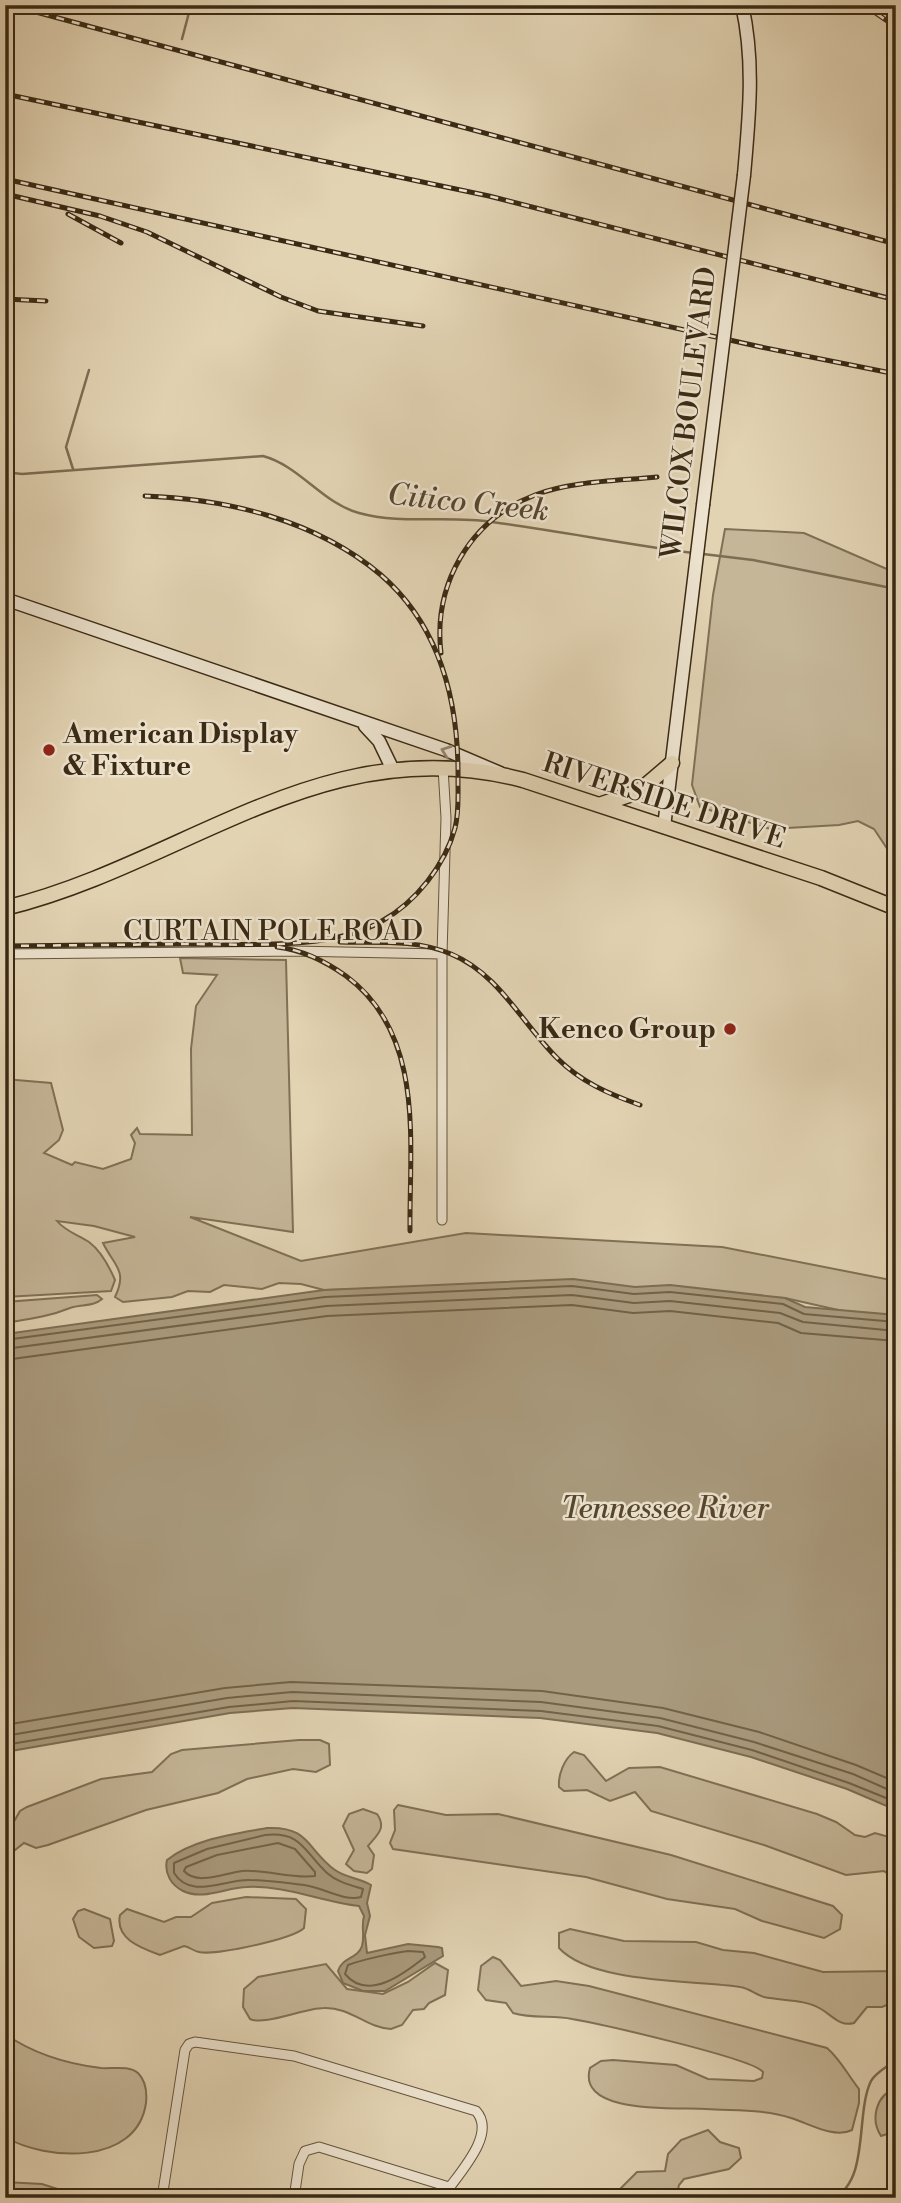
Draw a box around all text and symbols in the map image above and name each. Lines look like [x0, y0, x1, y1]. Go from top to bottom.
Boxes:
street label: WILCOX BOULEVARD [654, 265, 724, 562]
water label: Citico Creek [386, 476, 550, 530]
place label: American Display & Fixture [62, 717, 299, 784]
marker: American Display & Fixture [41, 742, 57, 758]
one-way arrow [441, 745, 453, 759]
street label: RIVERSIDE DRIVE [538, 745, 790, 857]
street label: CURTAIN POLE ROAD [123, 914, 423, 949]
place label: Kenco Group [538, 1012, 716, 1047]
marker: Kenco Group [722, 1021, 738, 1037]
water label: Tennessee River [561, 1490, 770, 1528]

